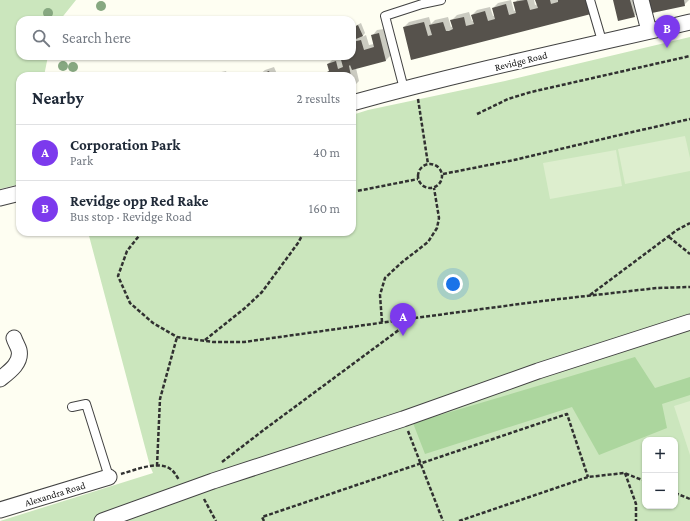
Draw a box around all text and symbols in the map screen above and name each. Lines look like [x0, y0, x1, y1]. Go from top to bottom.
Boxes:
pin: B [654, 15, 680, 48]
search box [16, 16, 356, 60]
icon: search [30, 27, 52, 49]
text: Search here [62, 30, 131, 46]
street label: Revidge Road [494, 49, 549, 73]
text: Nearby [32, 89, 84, 108]
text: 2 results [297, 91, 340, 106]
text: Corporation Park [70, 137, 180, 153]
text: A [41, 145, 49, 160]
text: 40 m [313, 145, 340, 160]
text: Park [70, 153, 93, 168]
text: Revidge opp Red Rake [70, 193, 208, 209]
text: B [41, 201, 49, 216]
text: 160 m [309, 201, 340, 216]
text: Bus stop · Revidge Road [70, 209, 192, 224]
your location [443, 274, 463, 294]
pin: A [390, 303, 416, 336]
map controls [642, 437, 678, 509]
button: + [642, 437, 678, 473]
button: − [642, 473, 678, 509]
street label: Alexandra Road [23, 479, 87, 508]

